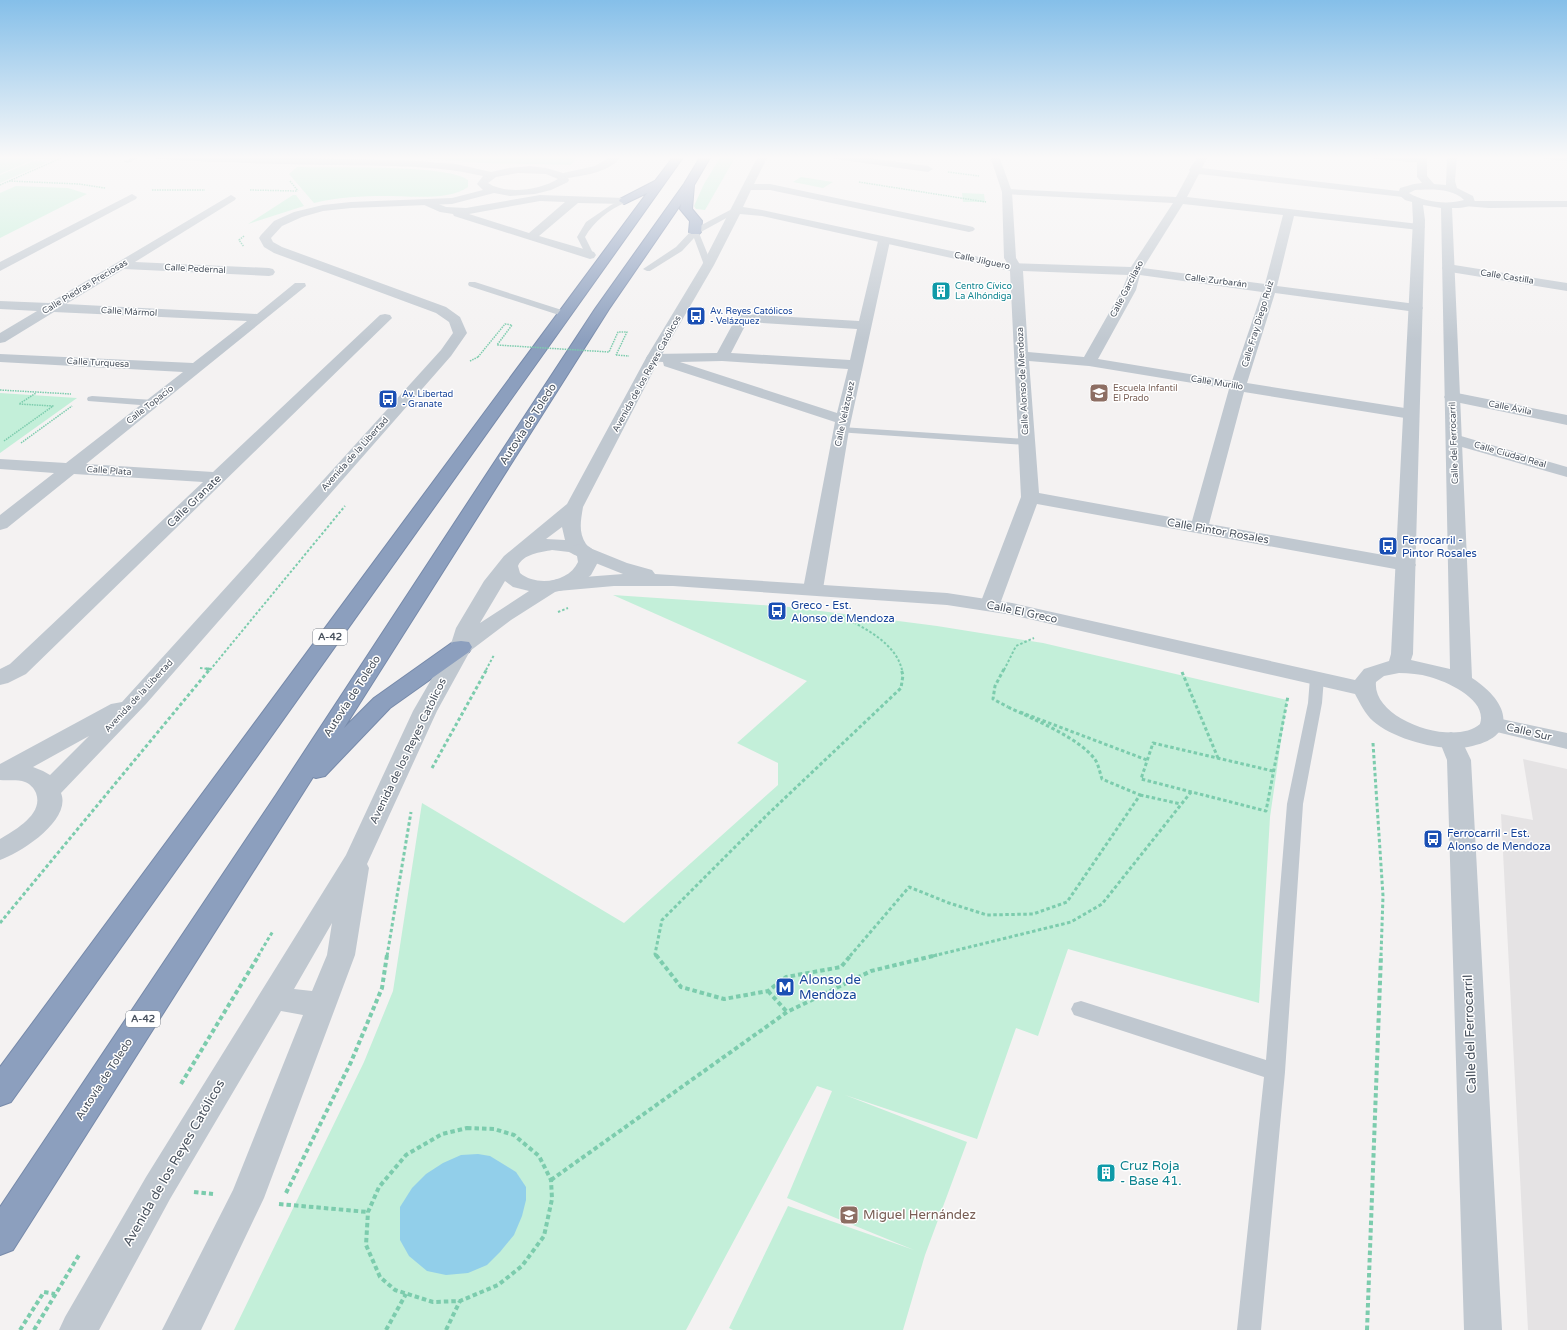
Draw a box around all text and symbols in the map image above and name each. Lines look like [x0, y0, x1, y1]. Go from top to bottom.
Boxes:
street label: Calle Jilguero [953, 250, 1012, 272]
street label: Calle Piedras Preciosas [40, 257, 130, 317]
street label: Calle Garcilaso [1108, 258, 1146, 319]
street label: Calle Pedernal [164, 262, 226, 276]
street label: Calle Castilla [1479, 267, 1535, 287]
street label: Calle Zurbarán [1184, 272, 1248, 290]
street label: Calle Fray Diego Ruiz [1240, 279, 1277, 369]
building icon: Centro Cívico La Alhóndiga [930, 280, 952, 302]
place label: Centro Cívico La Alhóndiga [955, 281, 1012, 302]
street label: Calle Mármol [101, 305, 157, 319]
bus stop icon: Av. Reyes Católicos - Velázquez [685, 305, 707, 327]
place label: Av. Reyes Católicos - Velázquez [710, 306, 793, 327]
street label: Avenida de los Reyes Católicos [610, 314, 684, 434]
street label: Calle Alonso de Mendoza [1015, 327, 1031, 435]
street label: Calle Turquesa [66, 356, 130, 370]
street label: Calle Murillo [1190, 373, 1245, 393]
street label: Calle Velázquez [833, 380, 857, 448]
street label: Autovía de Toledo [497, 381, 559, 467]
school or university icon: Escuela Infantil El Prado [1088, 382, 1110, 404]
street label: Calle Topacio [124, 383, 176, 427]
place label: Escuela Infantil El Prado [1113, 383, 1178, 404]
bus stop icon: Av. Libertad - Granate [377, 388, 399, 410]
place label: Av. Libertad - Granate [402, 389, 453, 410]
street label: Calle Ávila [1487, 397, 1533, 418]
street label: Calle del Ferrocarril [1447, 402, 1461, 484]
street label: Avenida de la Libertad [319, 415, 391, 493]
street label: Calle Ciudad Real [1473, 439, 1547, 471]
street label: Calle Plata [86, 464, 132, 478]
street label: Calle Granate [164, 472, 224, 530]
street label: Calle Pintor Rosales [1166, 516, 1270, 546]
place label: Ferrocarril - Pintor Rosales [1402, 534, 1477, 560]
bus stop icon: Ferrocarril - Pintor Rosales [1377, 535, 1399, 557]
street label: Calle El Greco [985, 598, 1059, 626]
place label: Greco - Est. Alonso de Mendoza [791, 599, 895, 625]
bus stop icon: Greco - Est. Alonso de Mendoza [766, 600, 788, 622]
road number: A-42 [313, 629, 347, 645]
street label: Autovía de Toledo [321, 653, 383, 739]
street label: Avenida de la Libertad [102, 657, 176, 735]
street label: Avenida de los Reyes Católicos [367, 676, 449, 826]
street label: Calle Sur [1505, 720, 1554, 744]
place label: Ferrocarril - Est. Alonso de Mendoza [1447, 827, 1551, 853]
bus stop icon: Ferrocarril - Est. Alonso de Mendoza [1422, 828, 1444, 850]
place label: Alonso de Mendoza [799, 972, 861, 1003]
street label: Calle del Ferrocarril [1460, 974, 1480, 1094]
metro station icon: Alonso de Mendoza [774, 976, 796, 998]
road number: A-42 [126, 1011, 160, 1027]
street label: Autovía de Toledo [73, 1036, 135, 1122]
street label: Avenida de los Reyes Católicos [120, 1077, 228, 1249]
place label: Cruz Roja - Base 41. [1120, 1158, 1182, 1189]
building icon: Cruz Roja - Base 41. [1095, 1162, 1117, 1184]
school or university icon: Miguel Hernández [838, 1204, 860, 1226]
place label: Miguel Hernández [863, 1207, 976, 1223]

